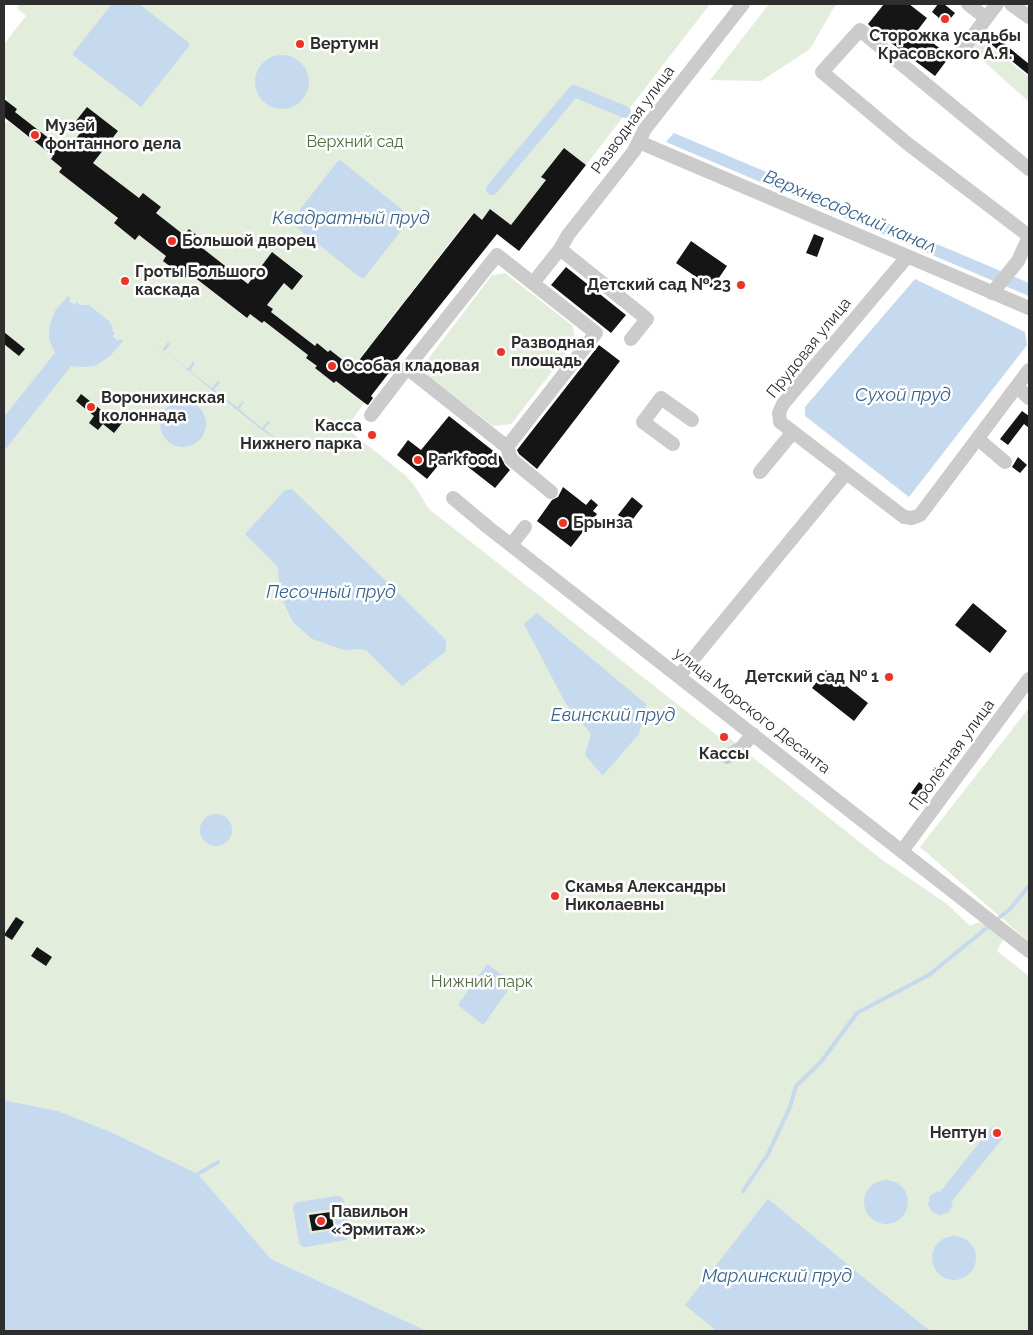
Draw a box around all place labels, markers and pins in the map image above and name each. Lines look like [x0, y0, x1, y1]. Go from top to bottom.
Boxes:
marker: Сторожка усадьбы Красовского А.Я. [939, 13, 951, 25]
place label: Сторожка усадьбы Красовского А.Я. [869, 26, 1021, 64]
place label: Вертумн [310, 34, 379, 54]
marker: Вертумн [294, 38, 306, 50]
place label: Музей фонтанного дела [45, 116, 181, 154]
marker: Музей фонтанного дела [29, 129, 41, 141]
place label: Большой дворец [182, 231, 316, 251]
marker: Большой дворец [166, 235, 178, 247]
place label: Гроты Большого каскада [135, 262, 266, 300]
marker: Гроты Большого каскада [119, 275, 131, 287]
place label: Детский сад № 23 [587, 275, 731, 295]
marker: Детский сад № 23 [735, 279, 747, 291]
place label: Разводная площадь [511, 333, 595, 371]
marker: Разводная площадь [495, 346, 507, 358]
place label: Особая кладовая [342, 356, 480, 376]
marker: Особая кладовая [326, 360, 338, 372]
place label: Воронихинская колоннада [101, 388, 225, 426]
marker: Воронихинская колоннада [85, 401, 97, 413]
place label: Касса Нижнего парка [240, 416, 362, 454]
marker: Касса Нижнего парка [366, 429, 378, 441]
place label: Parkfood [428, 450, 498, 470]
marker: Parkfood [412, 454, 424, 466]
place label: Брынза [573, 513, 633, 533]
marker: Брынза [557, 517, 569, 529]
place label: Детский сад № 1 [745, 667, 879, 687]
marker: Детский сад № 1 [883, 671, 895, 683]
marker: Кассы [718, 731, 730, 743]
place label: Кассы [699, 744, 749, 764]
place label: Скамья Александры Николаевны [565, 877, 726, 915]
marker: Скамья Александры Николаевны [549, 890, 561, 902]
place label: Нептун [930, 1123, 987, 1143]
marker: Нептун [991, 1127, 1003, 1139]
place label: Павильон «Эрмитаж» [331, 1202, 426, 1240]
marker: Павильон «Эрмитаж» [315, 1215, 327, 1227]

